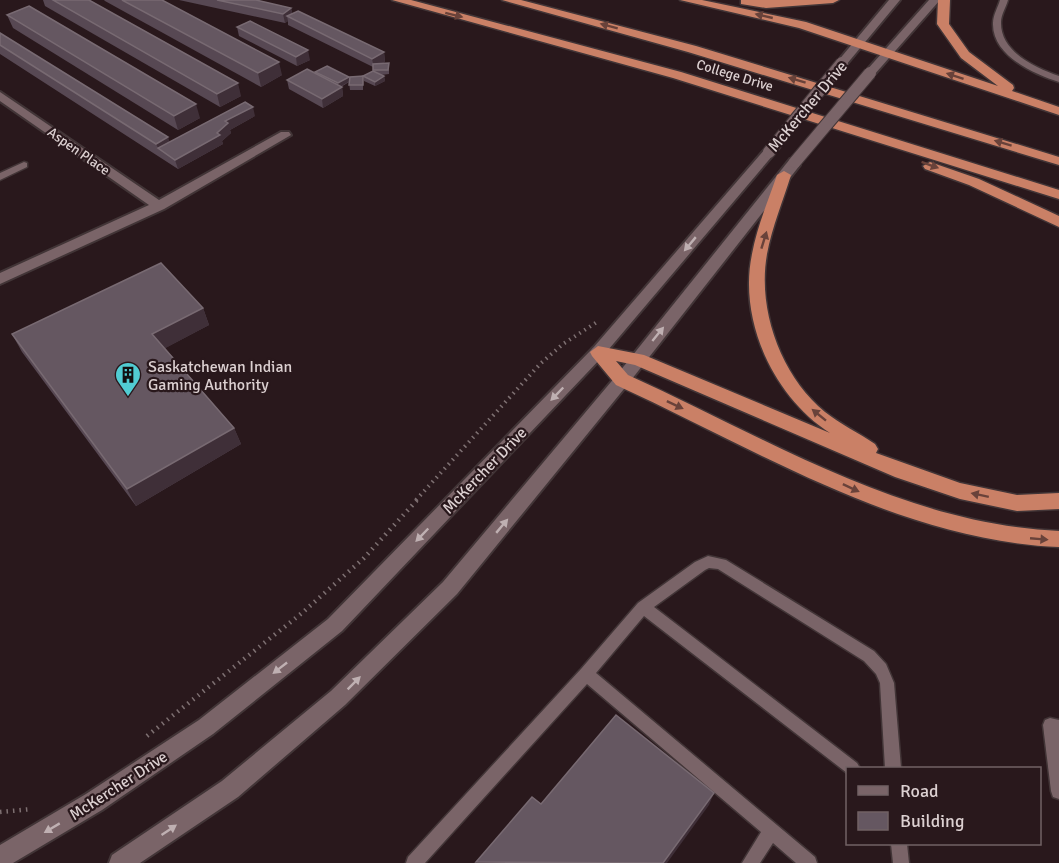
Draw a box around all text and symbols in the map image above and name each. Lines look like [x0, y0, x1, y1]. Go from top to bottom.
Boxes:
one-way arrow [445, 10, 463, 20]
one-way arrow [754, 11, 773, 20]
one-way arrow [600, 21, 618, 30]
street label: College Drive [694, 56, 775, 95]
street label: McKercher Drive [764, 57, 852, 156]
one-way arrow [946, 71, 964, 80]
one-way arrow [788, 75, 806, 84]
street label: Aspen Place [44, 124, 113, 179]
one-way arrow [994, 138, 1012, 147]
one-way arrow [921, 161, 939, 171]
one-way arrow [760, 231, 769, 249]
one-way arrow [683, 236, 696, 252]
one-way arrow [651, 327, 664, 342]
place label: Saskatchewan Indian Gaming Authority [148, 357, 292, 395]
building icon: Saskatchewan Indian Gaming Authority [113, 360, 143, 398]
one-way arrow [550, 387, 564, 402]
one-way arrow [667, 400, 684, 409]
one-way arrow [812, 410, 827, 422]
street label: McKercher Drive [438, 423, 531, 518]
one-way arrow [843, 483, 861, 493]
one-way arrow [971, 490, 990, 499]
one-way arrow [495, 519, 508, 534]
one-way arrow [415, 527, 429, 542]
one-way arrow [1029, 534, 1048, 543]
one-way arrow [273, 662, 288, 674]
one-way arrow [346, 676, 361, 690]
street label: McKercher Drive [66, 747, 171, 825]
legend [846, 767, 1041, 845]
text: Road [900, 780, 939, 802]
text: Building [900, 810, 964, 832]
one-way arrow [44, 822, 60, 833]
one-way arrow [160, 824, 176, 836]

